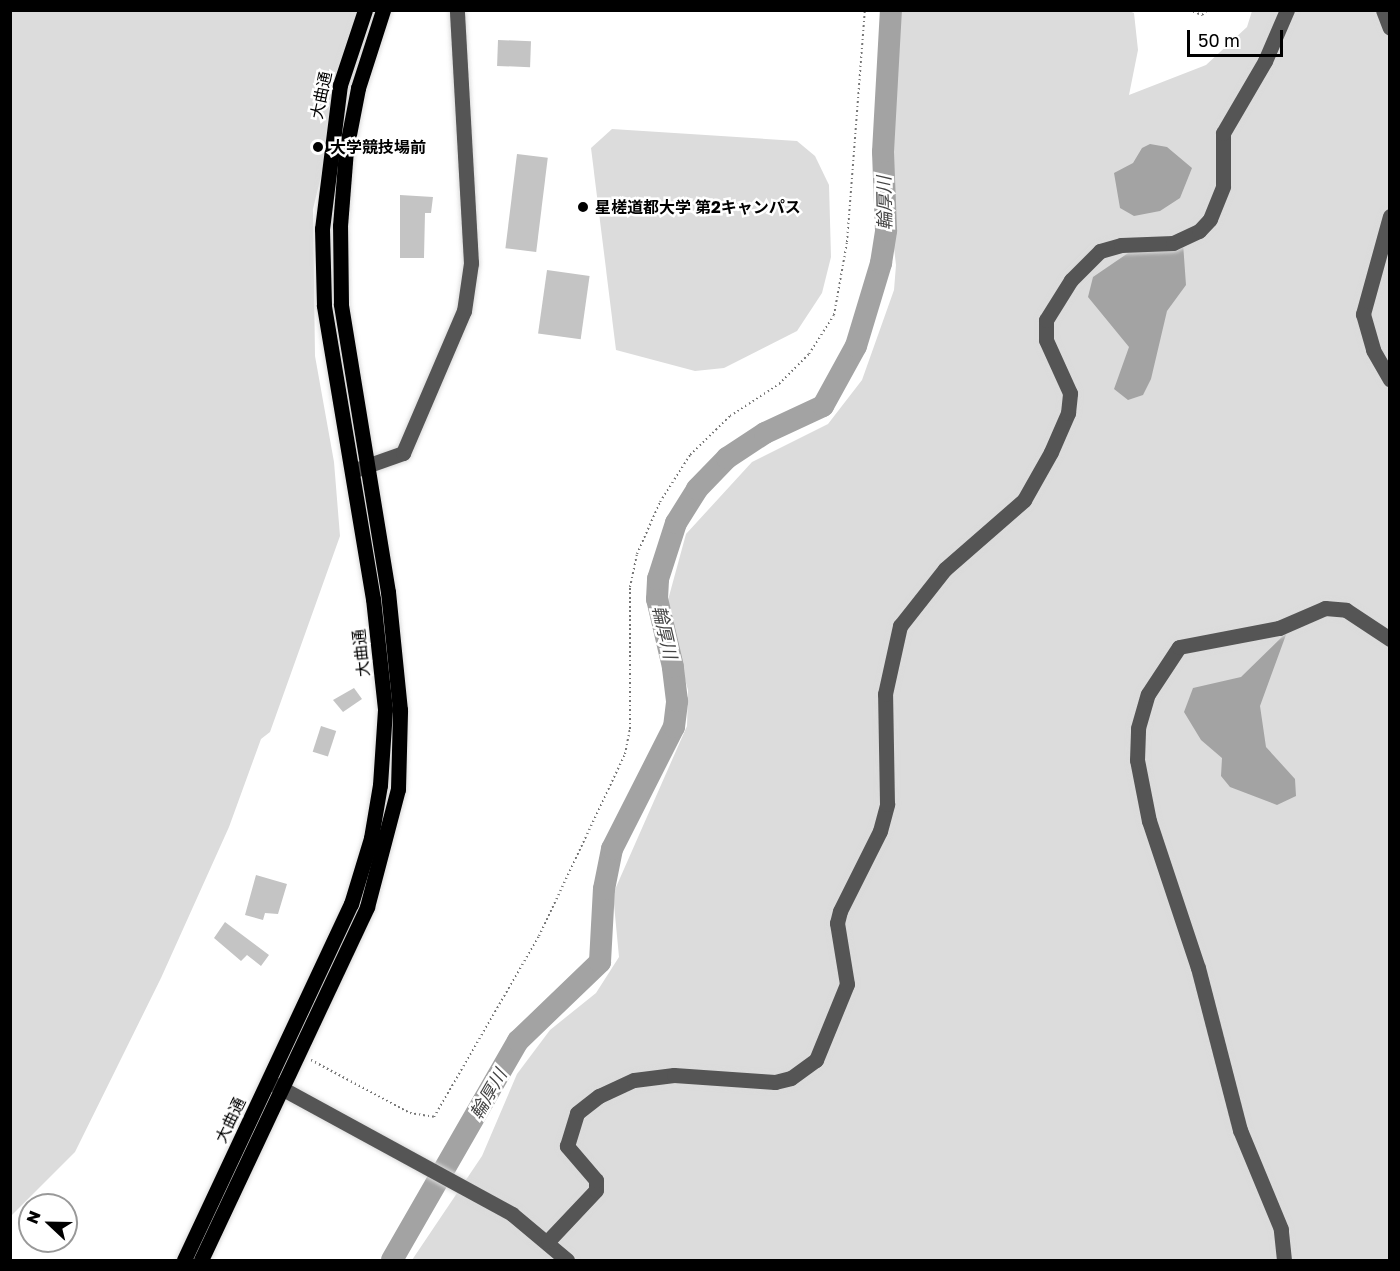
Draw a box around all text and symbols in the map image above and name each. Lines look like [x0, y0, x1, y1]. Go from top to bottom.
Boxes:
scale bar [1190, 18, 1286, 56]
text: 50 m [1198, 29, 1240, 51]
street label: 大曲通 [307, 70, 335, 120]
place label: 大学競技場前 [330, 137, 426, 157]
marker: 大学競技場前 [311, 140, 325, 154]
water label: 輪厚川 [873, 176, 895, 230]
place label: 星槎道都大学 第2キャンパス [595, 197, 801, 217]
marker: 星槎道都大学 第2キャンパス [576, 200, 590, 214]
water label: 輪厚川 [648, 603, 682, 661]
street label: 大曲通 [349, 628, 373, 678]
water label: 輪厚川 [465, 1065, 511, 1123]
street label: 大曲通 [211, 1094, 249, 1146]
north arrow [18, 1193, 78, 1253]
text: N [22, 1208, 45, 1226]

